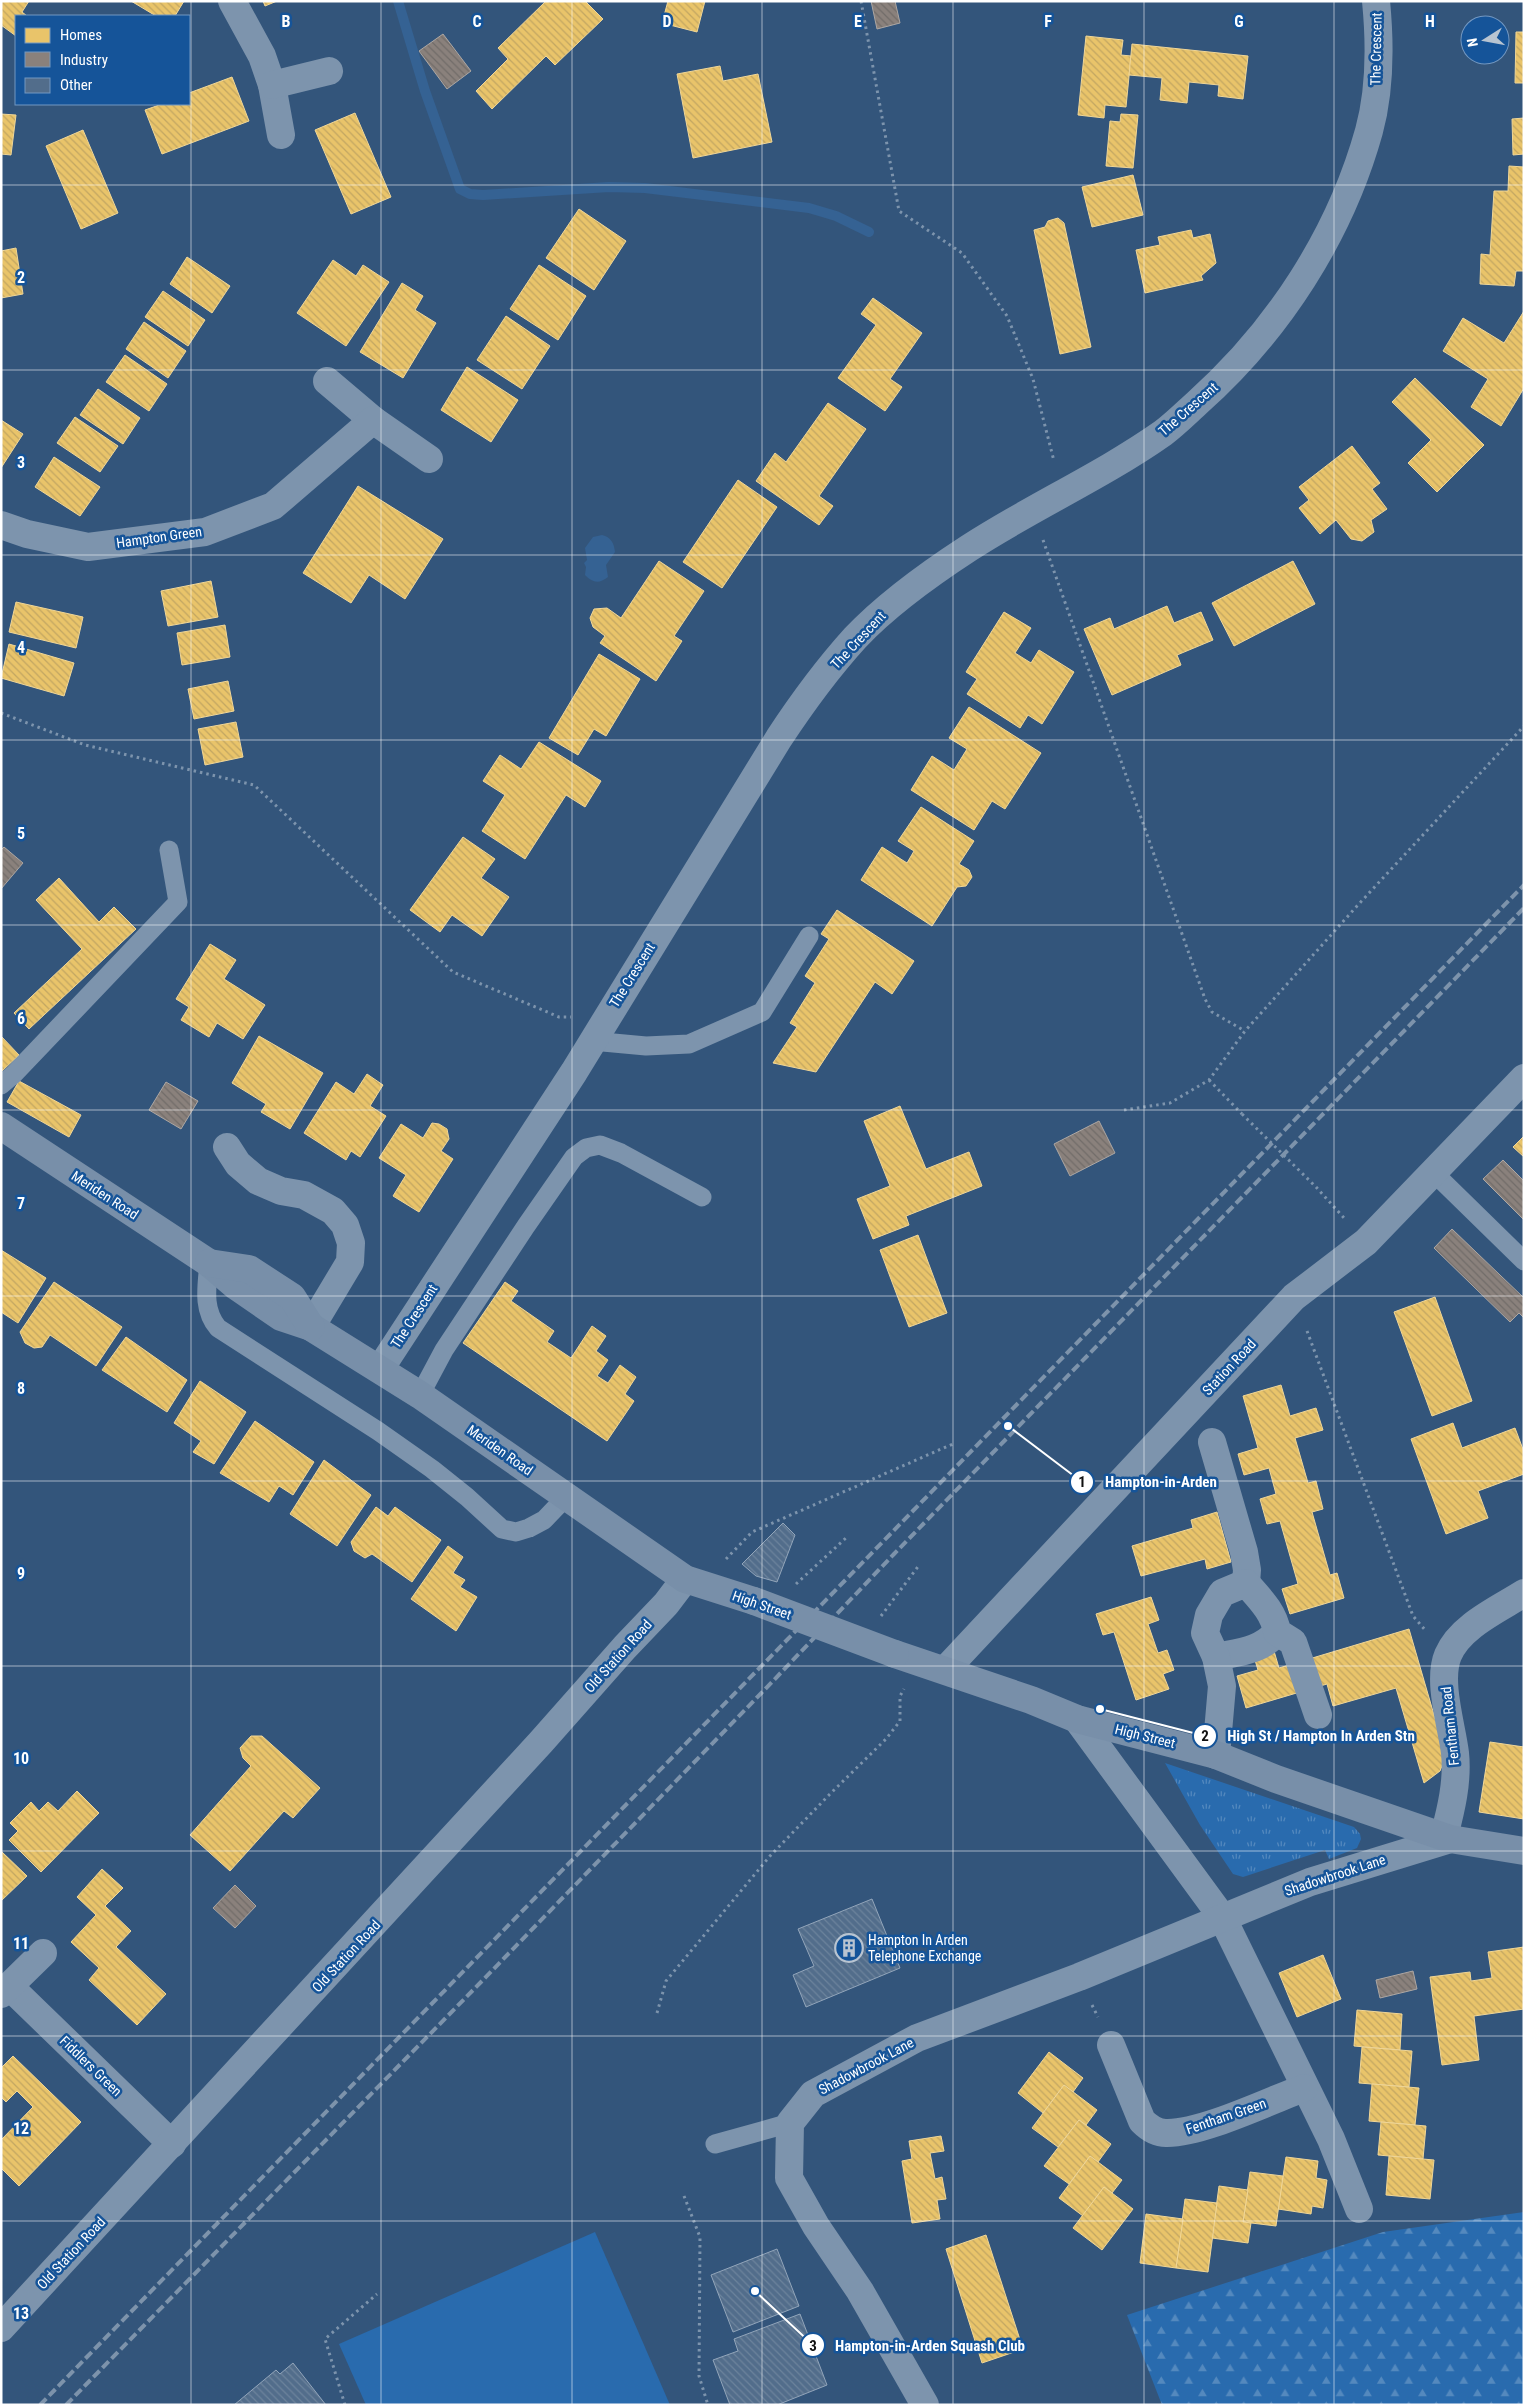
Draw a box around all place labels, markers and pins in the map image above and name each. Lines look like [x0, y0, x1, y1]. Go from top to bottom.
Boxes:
callout: Hampton-in-Arden [1070, 1467, 1227, 1497]
callout: High St / Hampton In Arden Stn [1192, 1721, 1425, 1751]
place label: Hampton In Arden Telephone Exchange [868, 1932, 982, 1964]
building icon: Hampton In Arden Telephone Exchange [834, 1933, 864, 1963]
callout: Hampton-in-Arden Squash Club [800, 2330, 1035, 2360]

